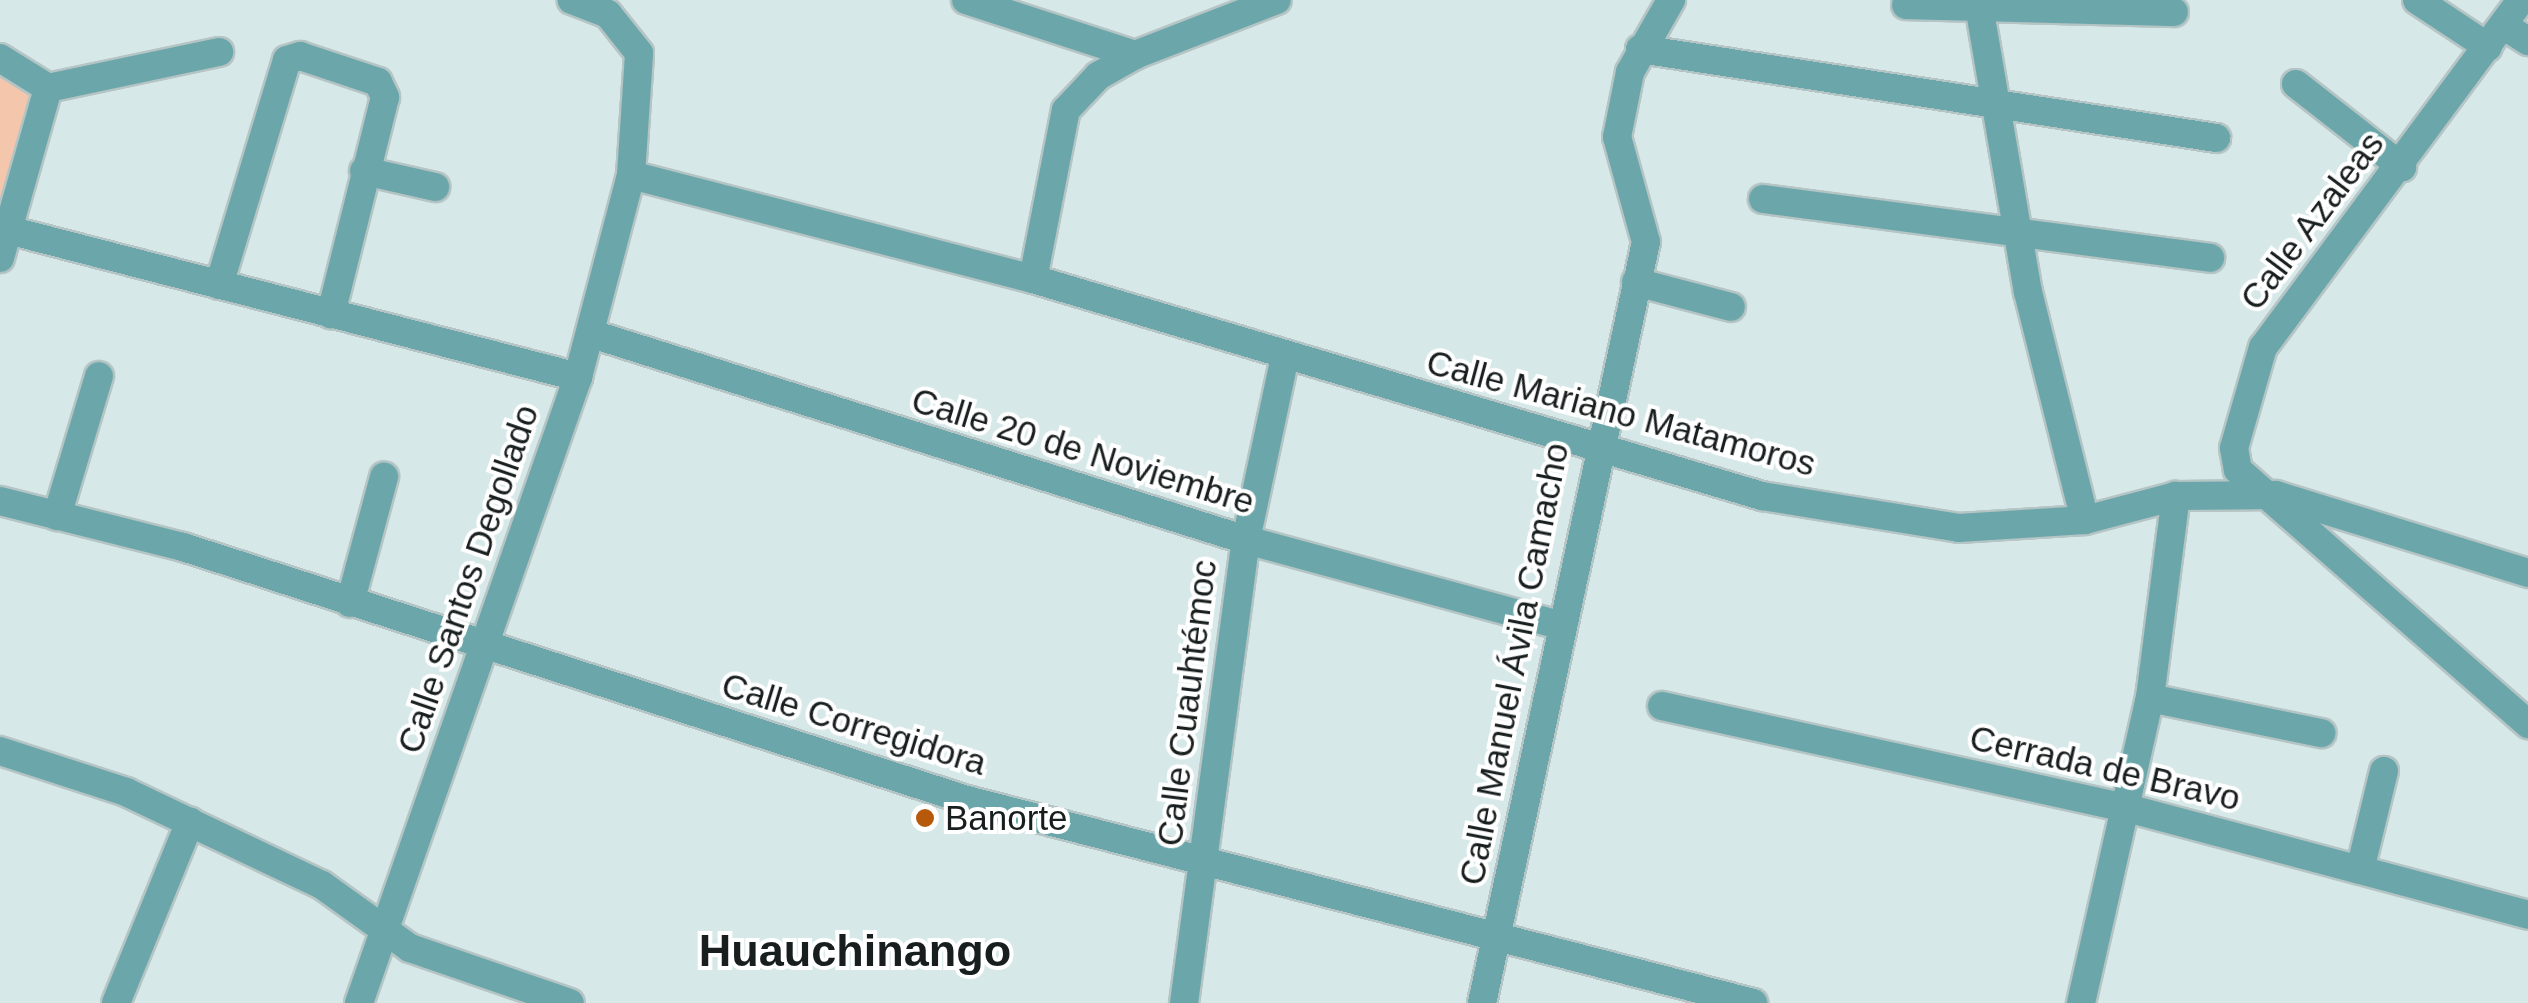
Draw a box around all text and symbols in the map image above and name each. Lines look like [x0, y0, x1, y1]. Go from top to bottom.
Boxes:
street label: Calle Azaleas [2231, 123, 2393, 319]
street label: Calle Mariano Matamoros [1422, 341, 1820, 485]
street label: Calle 20 de Noviembre [907, 379, 1259, 523]
street label: Calle Santos Degollado [389, 399, 547, 759]
street label: Calle Manuel Ávila Camacho [1451, 439, 1577, 889]
street label: Calle Cuauhtémoc [1149, 558, 1225, 848]
street label: Calle Corregidora [717, 664, 991, 784]
street label: Cerrada de Bravo [1966, 716, 2244, 820]
place label: Banorte [945, 797, 1068, 839]
marker: Banorte [914, 807, 936, 829]
district label: Huauchinango [699, 924, 1011, 978]

